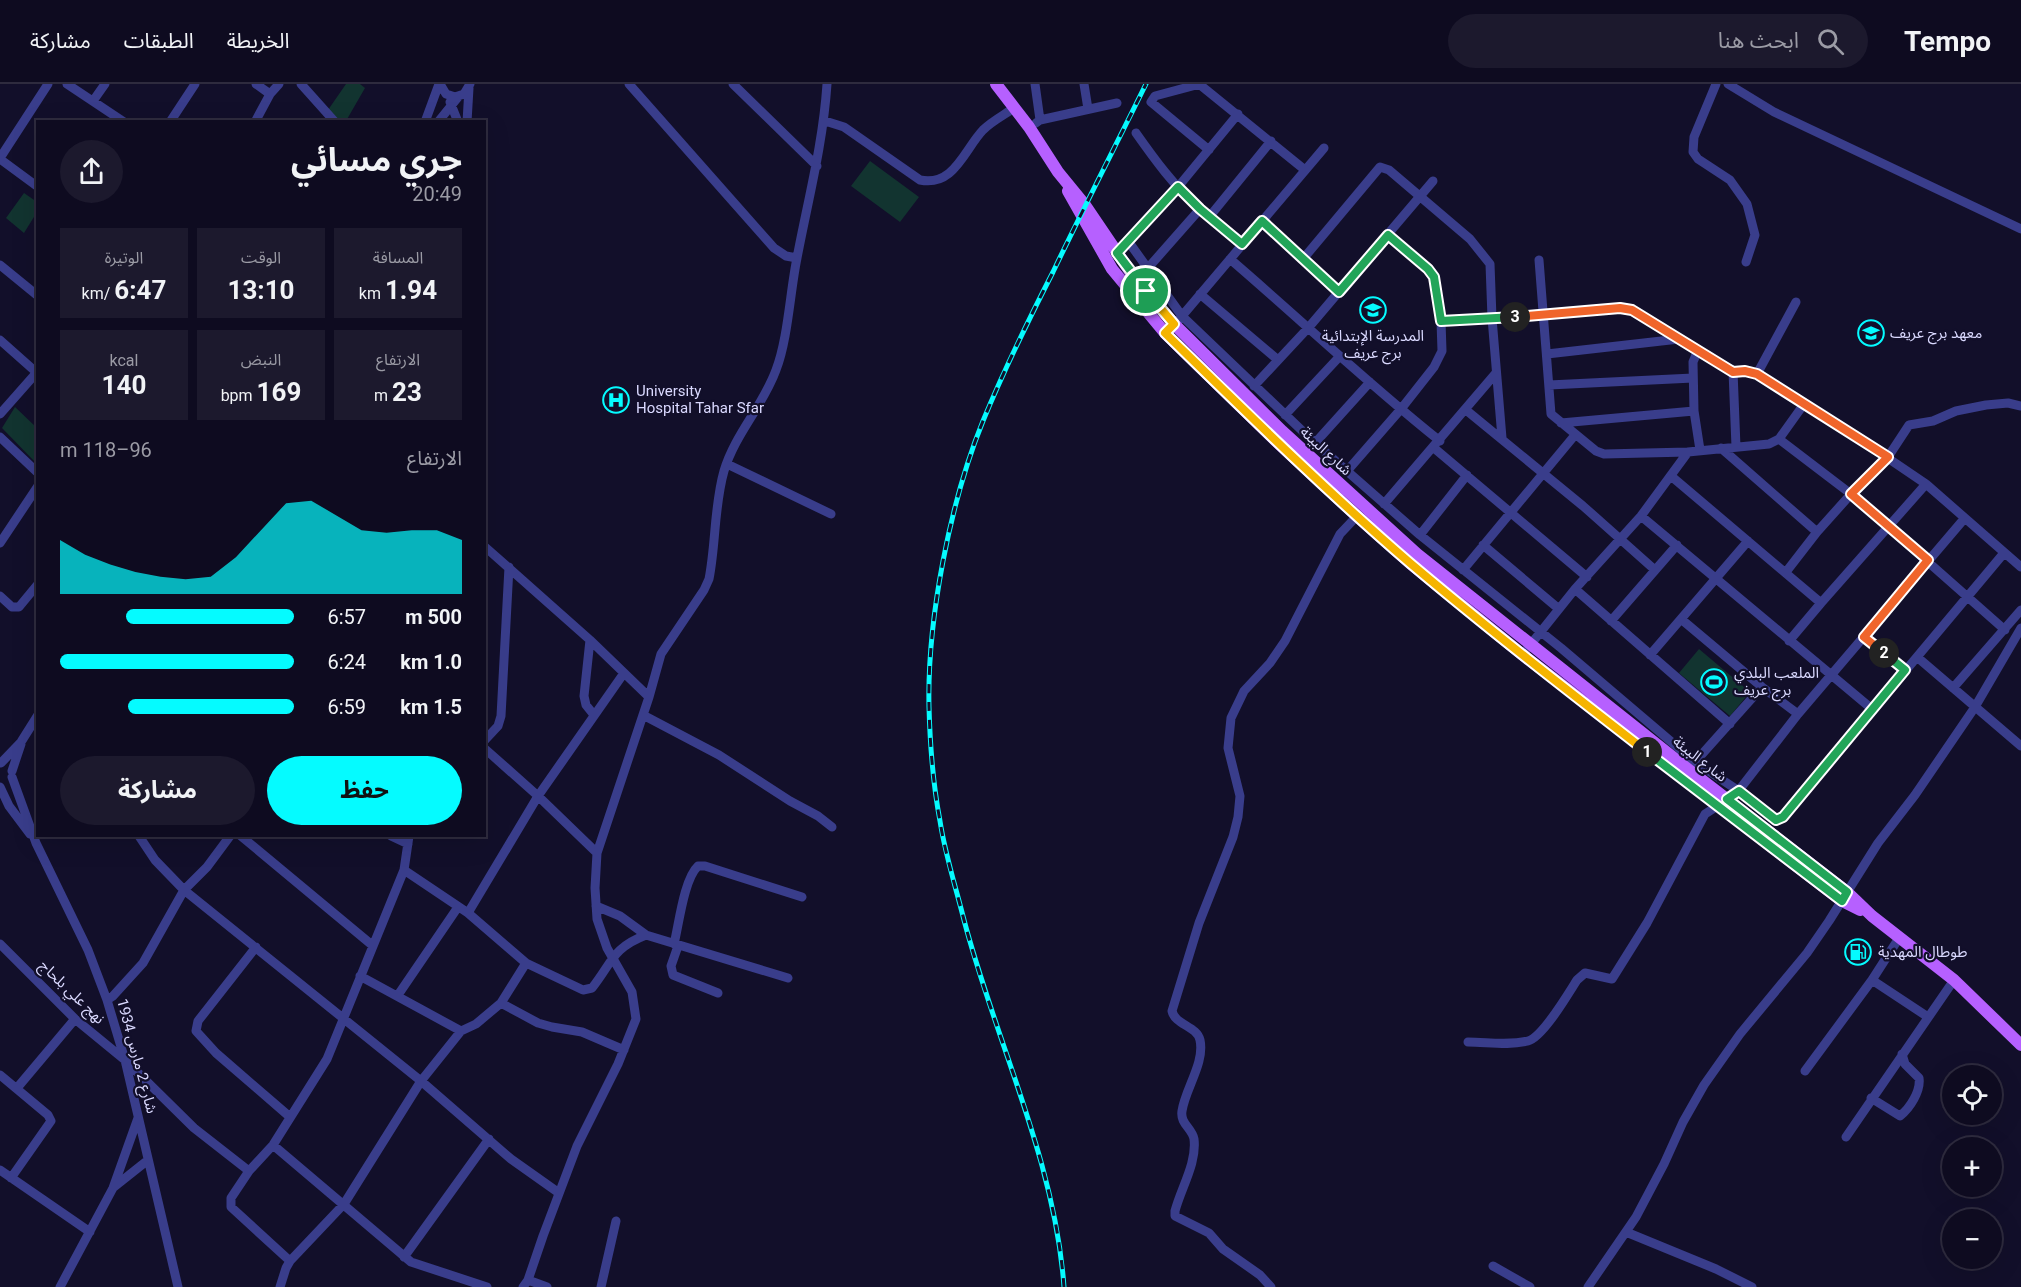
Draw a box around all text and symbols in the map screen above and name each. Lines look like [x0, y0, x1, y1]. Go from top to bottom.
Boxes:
search box [1448, 14, 1868, 68]
icon: search [1814, 25, 1847, 58]
text: Tempo [1904, 25, 1991, 58]
text: ابحث هنا [1718, 28, 1799, 53]
text: مشاركة [30, 29, 91, 53]
text: الطبقات [124, 29, 194, 53]
text: الخريطة [227, 29, 290, 53]
button: share [60, 140, 123, 203]
text: جري مسائي [291, 140, 462, 179]
text: 20:49 [412, 182, 462, 206]
text: الوتيرة [105, 248, 143, 267]
text: الوقت [241, 248, 281, 267]
text: المسافة [373, 248, 423, 267]
pin [1120, 265, 1171, 316]
icon: arrive [1129, 274, 1162, 307]
text: 6:47 [114, 275, 166, 305]
text: 13:10 [228, 275, 295, 305]
text: 1.94 [385, 275, 437, 305]
text: /km [82, 284, 114, 303]
text: km [359, 284, 385, 303]
school or university icon: المدرسة الإبتدائية برج عريف [1358, 295, 1388, 325]
pin: 3 [1500, 302, 1530, 332]
text: 3 [1510, 307, 1520, 326]
school or university icon: معهد برج عريف [1856, 318, 1886, 348]
place label: معهد برج عريف [1890, 324, 1982, 345]
place label: المدرسة الإبتدائية برج عريف [1322, 327, 1424, 365]
text: النبض [241, 350, 281, 369]
text: الارتفاع [376, 350, 420, 369]
text: kcal [110, 351, 138, 370]
text: 140 [102, 370, 146, 400]
text: 169 [257, 377, 301, 407]
text: 23 [392, 377, 422, 407]
place label: University Hospital Tahar Sfar [636, 382, 764, 417]
hospital icon: University Hospital Tahar Sfar [601, 385, 631, 415]
text: bpm [221, 386, 257, 405]
text: m [374, 386, 392, 405]
street label: شارع البيئة [1295, 423, 1356, 482]
text: 96–118 m [60, 438, 152, 462]
text: الارتفاع [407, 446, 462, 470]
text: 6:57 [327, 605, 366, 629]
text: 500 m [405, 605, 462, 629]
pin: 2 [1869, 638, 1899, 668]
text: 2 [1879, 643, 1889, 662]
text: 6:24 [327, 650, 366, 674]
text: 1.0 km [400, 650, 462, 674]
place label: الملعب البلدي برج عريف [1734, 664, 1819, 702]
sports icon: الملعب البلدي برج عريف [1699, 667, 1729, 697]
text: 6:59 [327, 695, 366, 719]
text: 1.5 km [400, 695, 462, 719]
street label: شارع البيئة [1668, 732, 1731, 788]
pin: 1 [1632, 737, 1662, 767]
text: 1 [1642, 742, 1652, 761]
button: مشاركة [60, 756, 255, 825]
button: حفظ [267, 756, 462, 825]
fuel station icon: طوطال المهدية [1843, 937, 1873, 967]
place label: طوطال المهدية [1878, 943, 1967, 961]
street label: نهج علي بلحاج [33, 956, 108, 1030]
street label: شارع 2 مارس 1934 [110, 997, 161, 1116]
map controls [1942, 1065, 2002, 1269]
button: locate [1942, 1065, 2002, 1125]
button: + [1942, 1137, 2002, 1197]
button: − [1942, 1209, 2002, 1269]

